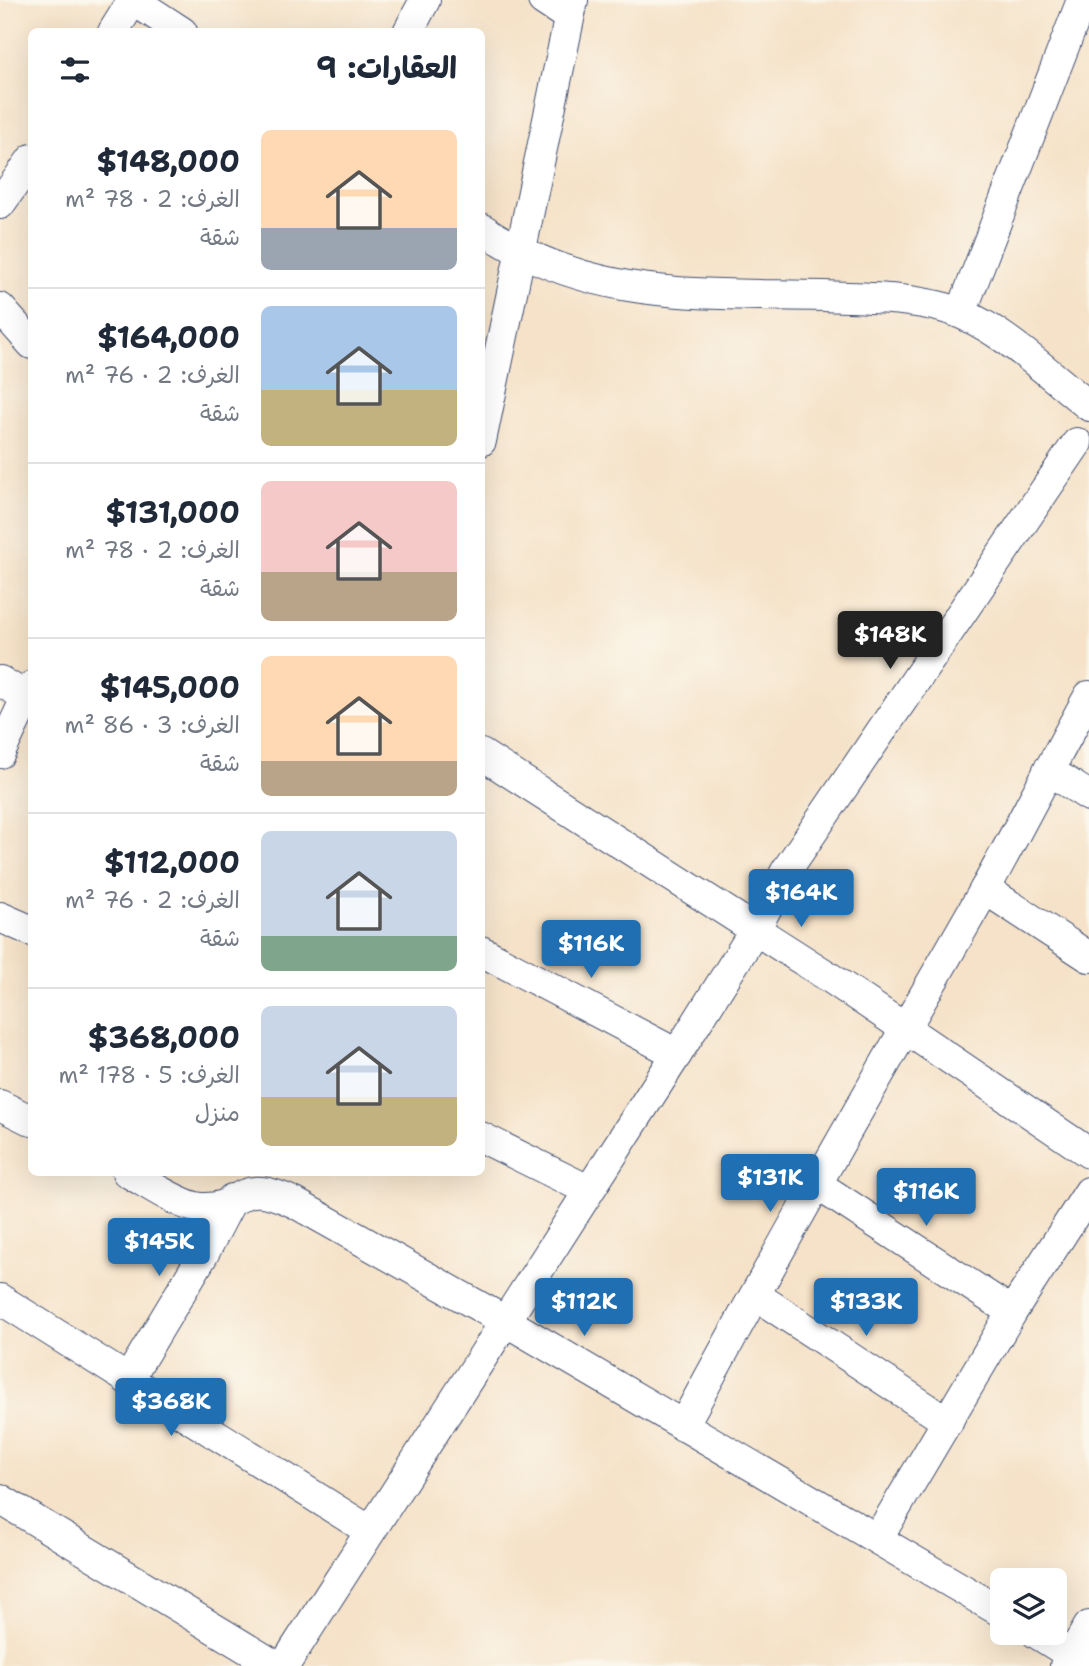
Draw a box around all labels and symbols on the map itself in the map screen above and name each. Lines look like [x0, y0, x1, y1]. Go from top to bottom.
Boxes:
pin: $148K [841, 612, 939, 671]
pin: $164K [752, 870, 850, 929]
pin: $116K [542, 920, 640, 980]
pin: $131K [721, 1154, 819, 1214]
pin: $116K [877, 1168, 975, 1228]
pin: $145K [110, 1218, 208, 1278]
pin: $112K [535, 1278, 633, 1338]
pin: $133K [817, 1278, 915, 1338]
pin: $368K [122, 1378, 220, 1438]

